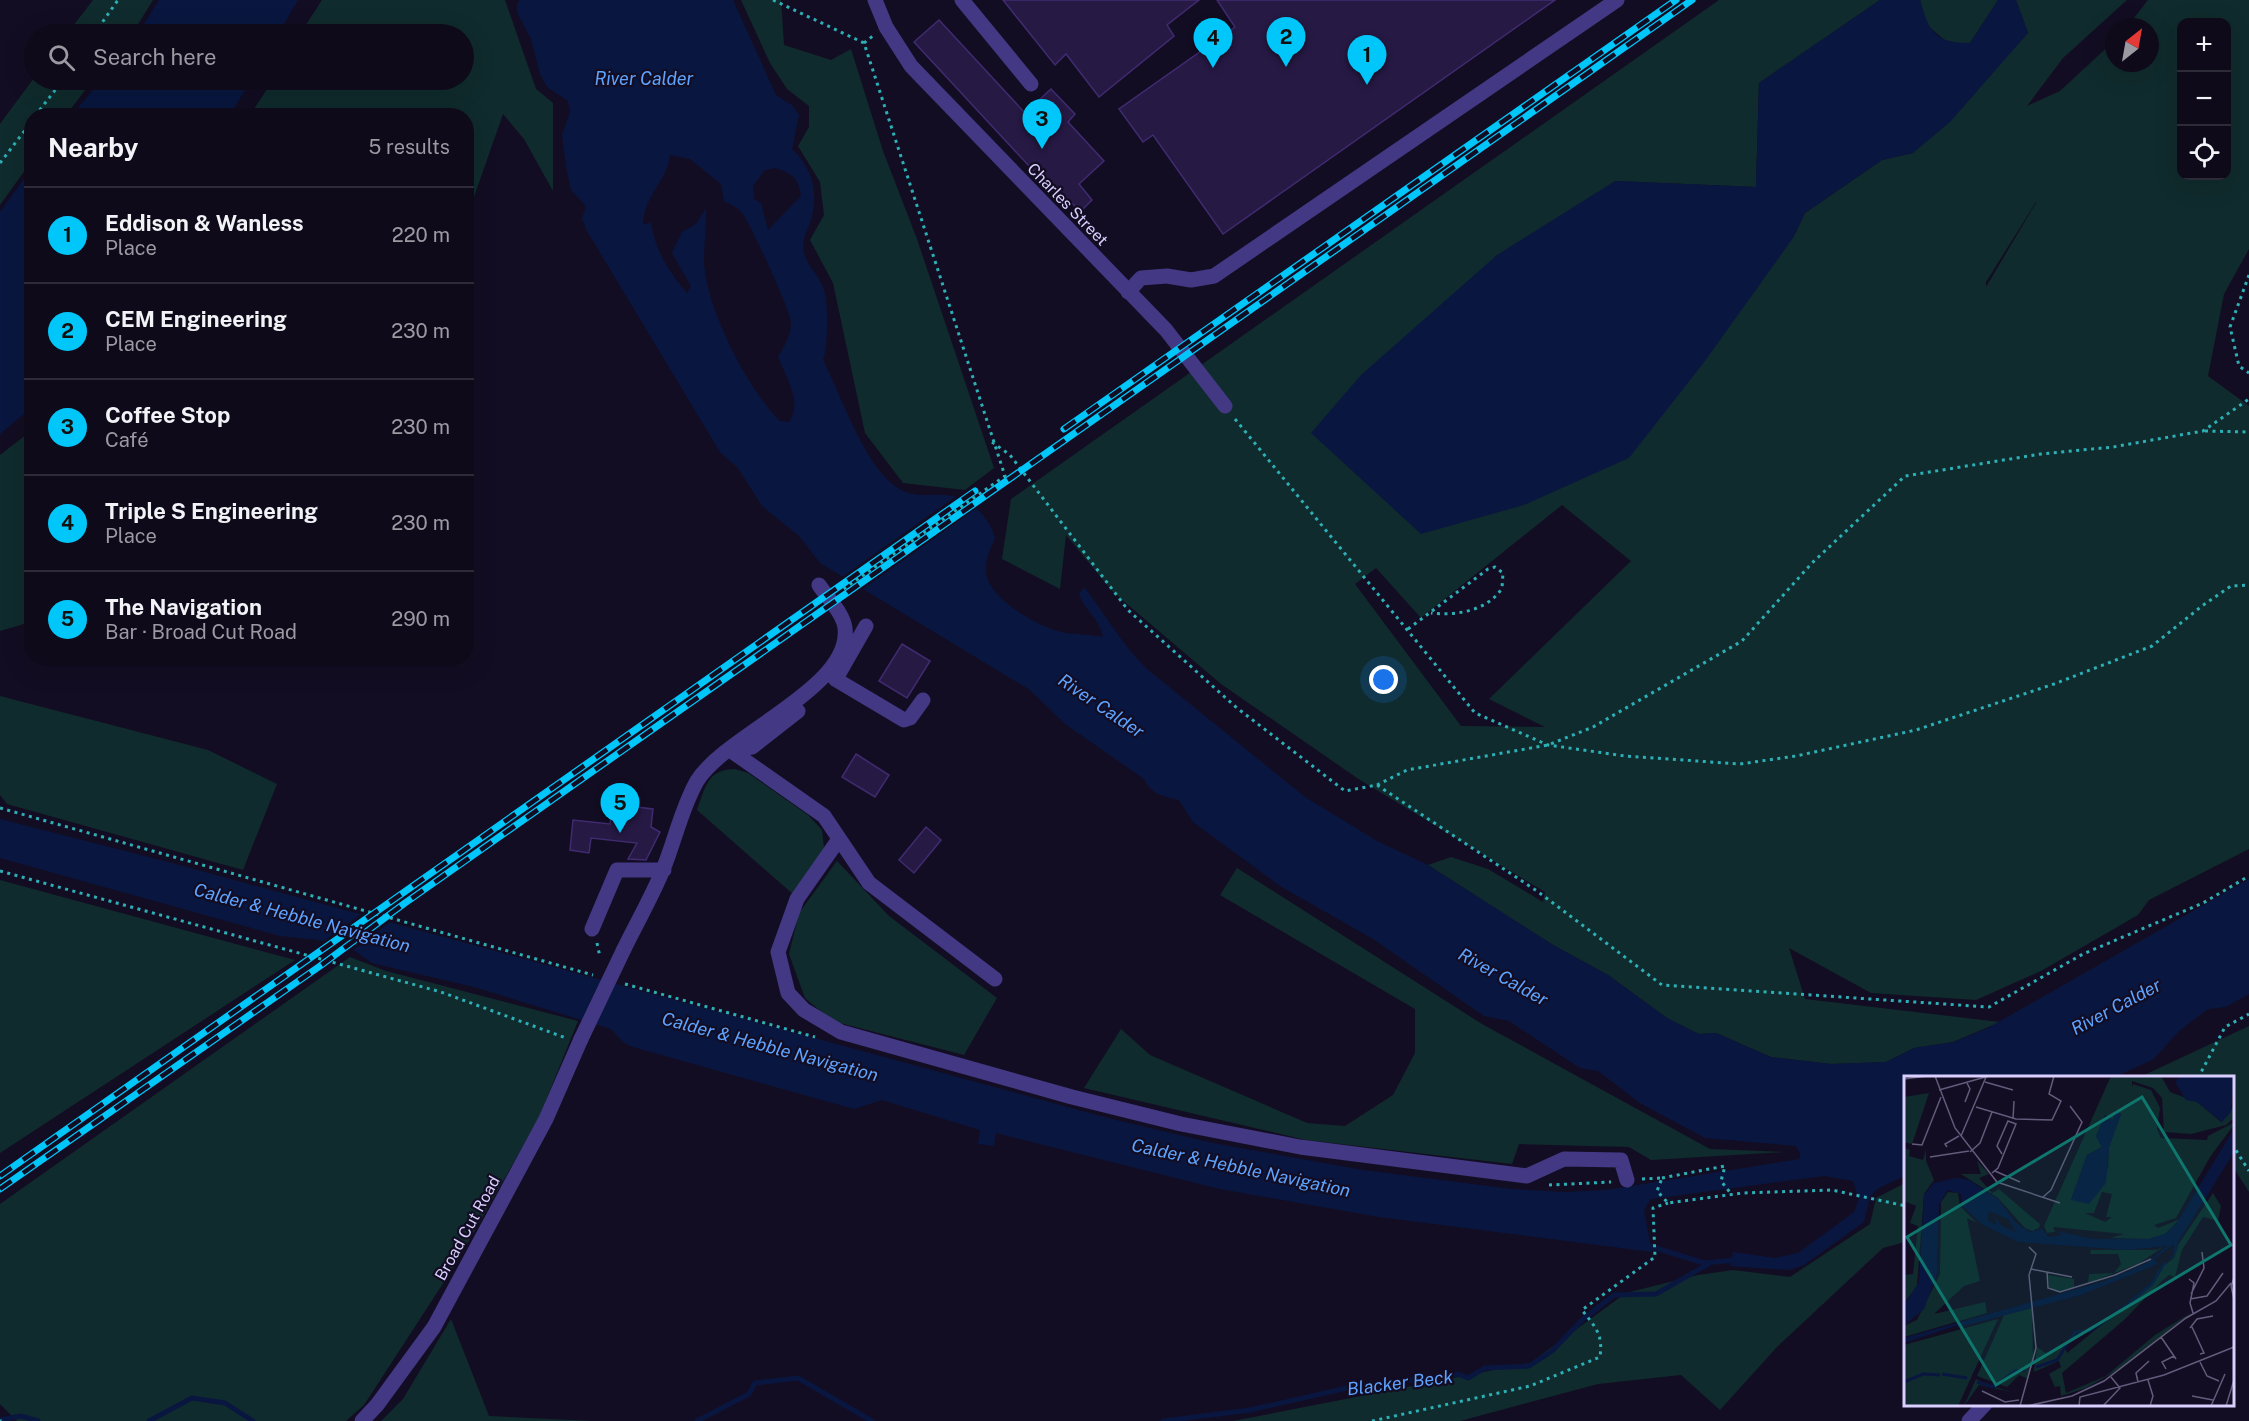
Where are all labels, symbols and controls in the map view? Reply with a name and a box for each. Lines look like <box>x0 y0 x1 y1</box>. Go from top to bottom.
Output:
pin: 2 <box>1266 17 1306 67</box>
north arrow <box>2105 18 2159 72</box>
map controls <box>2177 18 2231 180</box>
button: + <box>2177 18 2231 72</box>
pin: 4 <box>1194 19 1232 68</box>
search box <box>24 24 474 90</box>
pin: 1 <box>1348 36 1386 85</box>
icon: search <box>45 41 78 74</box>
text: Search here <box>93 44 217 70</box>
water label: River Calder <box>595 68 694 89</box>
button: − <box>2177 72 2231 126</box>
pin: 3 <box>1022 100 1062 149</box>
button: locate <box>2177 126 2231 180</box>
text: Nearby <box>48 132 138 163</box>
text: 5 results <box>368 135 450 159</box>
street label: Charles Street <box>1023 159 1112 250</box>
text: Eddison & Wanless <box>105 210 304 236</box>
text: 1 <box>63 223 72 247</box>
text: 220 m <box>392 223 450 247</box>
text: Place <box>105 236 157 260</box>
text: CEM Engineering <box>105 306 287 332</box>
text: 2 <box>61 319 74 343</box>
text: 230 m <box>391 319 450 343</box>
text: Place <box>105 332 157 356</box>
text: Coffee Stop <box>105 402 230 428</box>
text: 3 <box>61 415 74 439</box>
text: 230 m <box>391 415 450 439</box>
text: Café <box>105 428 148 452</box>
text: Triple S Engineering <box>105 498 318 524</box>
text: 4 <box>61 511 74 535</box>
text: 230 m <box>391 511 450 535</box>
text: Place <box>105 524 157 548</box>
text: The Navigation <box>105 594 262 620</box>
text: 5 <box>61 607 74 631</box>
text: 290 m <box>391 607 450 631</box>
text: Bar · Broad Cut Road <box>105 620 297 644</box>
your location <box>1369 665 1398 694</box>
water label: River Calder <box>1054 669 1148 742</box>
pin: 5 <box>600 784 640 833</box>
water label: Calder & Hebble Navigation <box>192 878 413 957</box>
water label: River Calder <box>1455 943 1552 1010</box>
water label: River Calder <box>2067 974 2165 1039</box>
water label: Calder & Hebble Navigation <box>660 1007 881 1086</box>
inset map <box>1904 1076 2234 1406</box>
water label: Calder & Hebble Navigation <box>1130 1134 1352 1201</box>
street label: Broad Cut Road <box>431 1173 504 1284</box>
water label: Blacker Beck <box>1346 1366 1454 1399</box>

